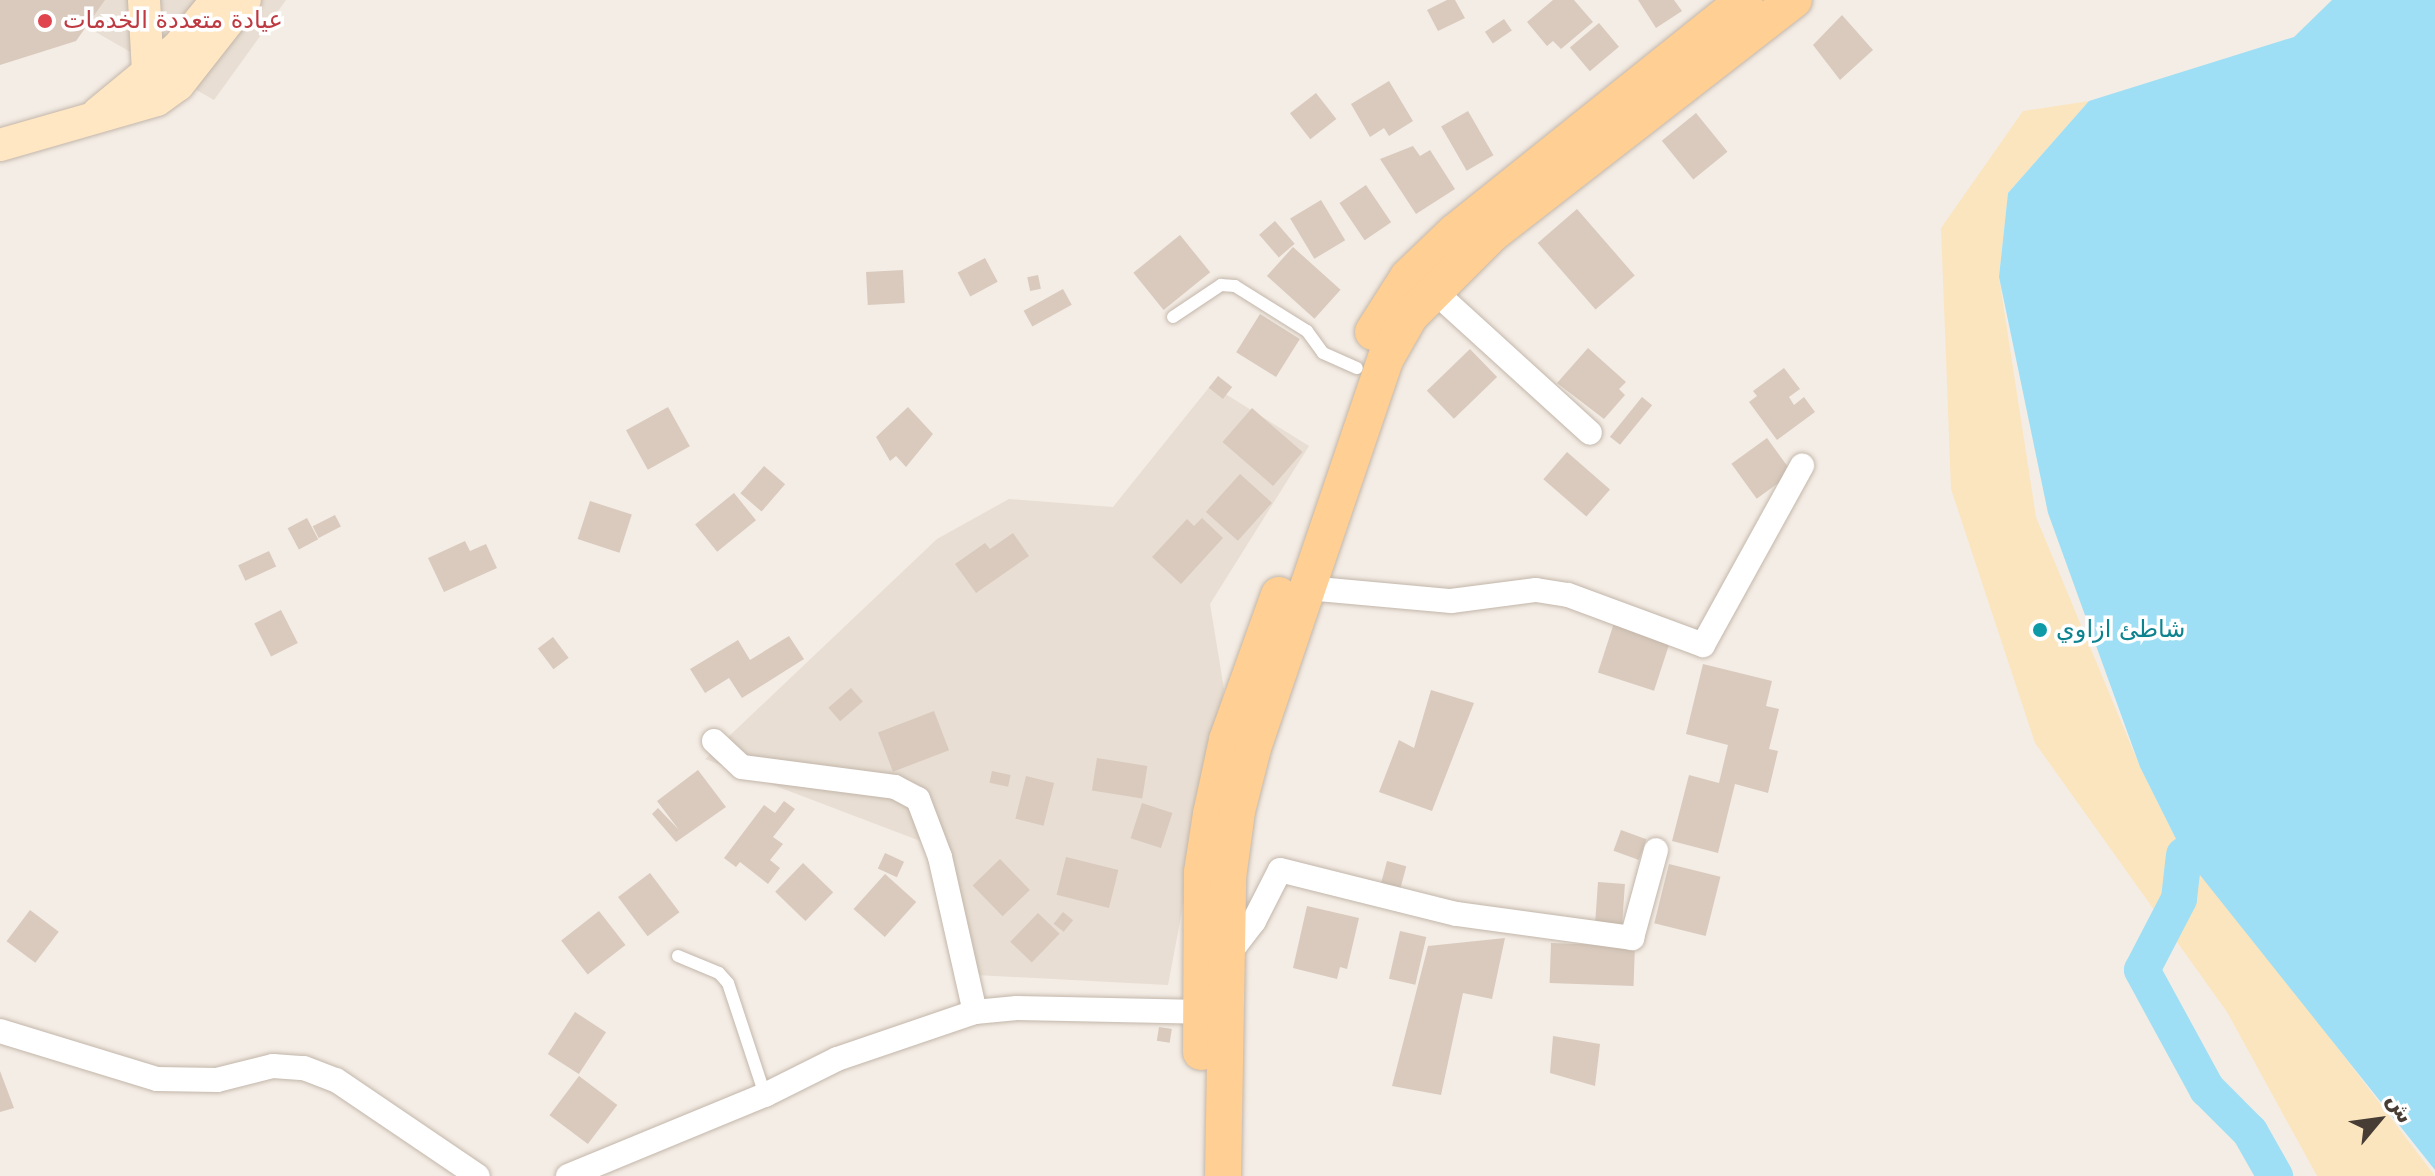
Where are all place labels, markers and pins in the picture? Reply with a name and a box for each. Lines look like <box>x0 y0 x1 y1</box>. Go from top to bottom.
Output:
place label: عيادة متعددة الخدمات <box>63 7 283 35</box>
marker: عيادة متعددة الخدمات <box>34 10 56 32</box>
place label: شاطئ ازاوي <box>2056 616 2185 644</box>
marker: شاطئ ازاوي <box>2031 621 2049 639</box>

